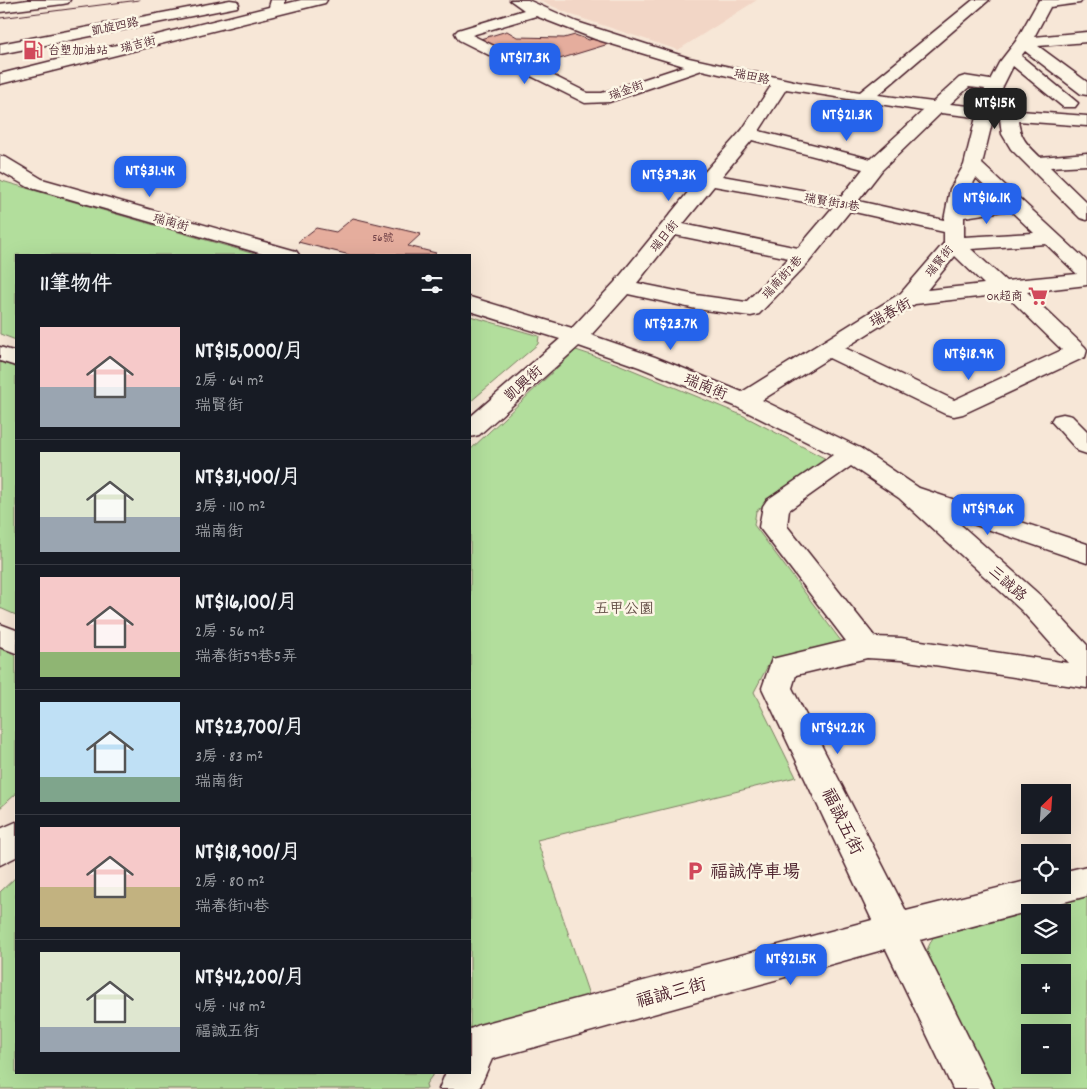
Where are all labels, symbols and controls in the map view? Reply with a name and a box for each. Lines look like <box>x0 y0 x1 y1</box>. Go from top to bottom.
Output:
street label: 凱旋四路 <box>90 14 141 41</box>
street label: 瑞吉街 <box>119 33 158 58</box>
fuel station icon: 台塑加油站 <box>22 39 44 61</box>
pin: NT$17.3K <box>473 42 577 85</box>
place label: 台塑加油站 <box>48 43 108 60</box>
text: NT$17.3K <box>500 47 550 70</box>
street label: 瑞田路 <box>732 65 771 90</box>
street label: 瑞金街 <box>607 78 646 105</box>
pin: NT$15K <box>954 88 1036 130</box>
text: NT$15K <box>975 92 1015 115</box>
pin: NT$21.3K <box>795 100 899 142</box>
text: NT$21.3K <box>822 104 872 127</box>
pin: NT$31.4K <box>98 156 202 198</box>
text: NT$31.4K <box>125 160 175 183</box>
pin: NT$39.3K <box>617 160 721 202</box>
text: NT$39.3K <box>642 164 696 187</box>
pin: NT$16.1K <box>935 182 1039 225</box>
text: NT$16.1K <box>963 187 1011 210</box>
street label: 瑞賢街31巷 <box>803 190 861 217</box>
street label: 瑞南街 <box>151 210 190 237</box>
street label: 瑞日街 <box>647 218 683 256</box>
house number: 56號 <box>372 231 394 247</box>
street label: 瑞賢街 <box>922 243 958 281</box>
street label: 瑞南街2巷 <box>759 253 807 303</box>
icon: filters <box>418 270 446 298</box>
text: 11筆物件 <box>40 271 112 301</box>
supermarket icon: OK超商 <box>1027 285 1049 307</box>
place label: OK超商 <box>987 289 1023 306</box>
street label: 瑞春街 <box>866 293 916 334</box>
pin: NT$23.7K <box>619 308 723 351</box>
text: NT$23.7K <box>645 313 697 336</box>
text: NT$15,000/月 <box>195 338 304 368</box>
pin: NT$18.9K <box>917 338 1021 381</box>
text: NT$18.9K <box>944 343 994 366</box>
icon: home <box>80 347 140 407</box>
street label: 凱興街 <box>500 361 548 408</box>
street label: 瑞南街 <box>680 369 730 406</box>
text: 2房 · 64 m² <box>195 370 264 393</box>
text: 瑞賢街 <box>195 395 243 418</box>
text: NT$31,400/月 <box>195 464 301 494</box>
icon: home <box>80 472 140 532</box>
pin: NT$19.6K <box>936 494 1040 536</box>
text: 3房 · 110 m² <box>195 496 265 519</box>
text: NT$19.6K <box>962 498 1014 521</box>
text: 瑞南街 <box>195 521 243 544</box>
street label: 三誠路 <box>983 561 1031 608</box>
text: NT$16,100/月 <box>195 589 298 619</box>
icon: home <box>80 597 140 657</box>
park label: 五甲公園 <box>594 599 654 621</box>
text: 2房 · 56 m² <box>195 621 265 644</box>
text: 瑞春街59巷5弄 <box>195 646 297 669</box>
pin: NT$42.2K <box>786 712 890 755</box>
text: NT$23,700/月 <box>195 714 305 744</box>
text: NT$42.2K <box>811 717 865 740</box>
icon: home <box>80 722 140 782</box>
text: 3房 · 83 m² <box>195 746 263 769</box>
text: 瑞南街 <box>195 771 243 794</box>
street label: 福誠五街 <box>814 784 868 860</box>
north arrow <box>1021 784 1071 834</box>
map controls <box>1021 784 1071 1074</box>
text: NT$18,900/月 <box>195 839 301 869</box>
button: locate <box>1021 844 1071 894</box>
icon: home <box>80 847 140 907</box>
parking icon: 福誠停車場 <box>684 860 706 882</box>
place label: 福誠停車場 <box>710 861 800 886</box>
text: 2房 · 80 m² <box>195 871 265 894</box>
text: 瑞春街14巷 <box>195 896 269 919</box>
button: layers <box>1021 904 1071 954</box>
pin: NT$21.5K <box>739 944 843 986</box>
text: NT$21.5K <box>766 948 816 971</box>
text: NT$42,200/月 <box>195 964 305 994</box>
button: + <box>1021 964 1071 1014</box>
icon: home <box>80 972 140 1032</box>
street label: 福誠三街 <box>634 973 710 1016</box>
text: 4房 · 148 m² <box>195 996 266 1019</box>
text: 福誠五街 <box>195 1021 259 1044</box>
button: − <box>1021 1024 1071 1074</box>

